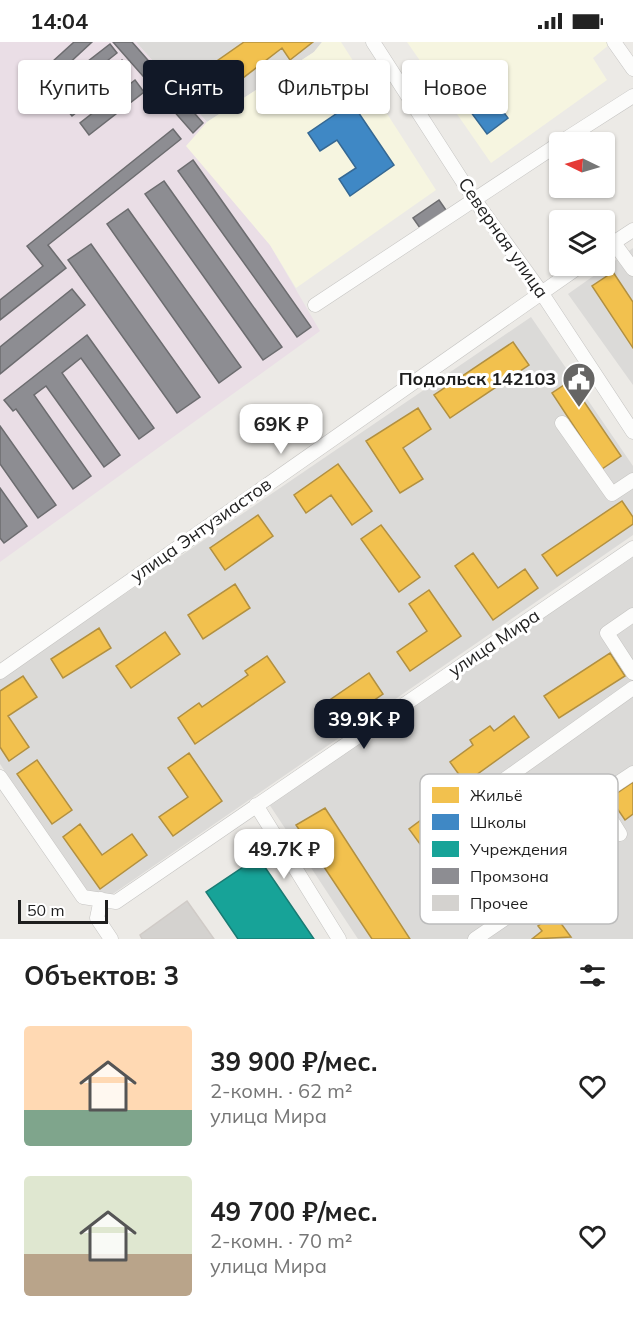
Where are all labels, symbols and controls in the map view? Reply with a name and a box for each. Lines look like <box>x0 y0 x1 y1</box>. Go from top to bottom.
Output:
text: 14:04 <box>30 7 88 35</box>
chip: Купить <box>18 60 131 114</box>
chip: Снять <box>143 60 244 114</box>
chip: Фильтры <box>256 60 390 114</box>
chip: Новое <box>402 60 508 114</box>
north arrow <box>549 132 615 198</box>
map controls <box>549 132 615 276</box>
street label: Северная улица <box>453 173 554 302</box>
button: layers <box>549 210 615 276</box>
public building icon: Подольск 142103 <box>561 361 597 408</box>
place label: Подольск 142103 <box>399 367 556 390</box>
pin: 69K ₽ <box>239 404 323 455</box>
text: 69K ₽ <box>254 411 308 436</box>
street label: улица Энтузиастов <box>126 472 276 587</box>
street label: улица Мира <box>444 604 544 682</box>
pin: 39.9K ₽ <box>309 699 419 750</box>
text: 39.9K ₽ <box>328 706 400 731</box>
legend <box>420 774 618 924</box>
text: Жильё <box>470 785 523 805</box>
text: Школы <box>470 812 526 832</box>
pin: 49.7K ₽ <box>229 829 339 880</box>
text: 49.7K ₽ <box>248 836 320 861</box>
text: Учреждения <box>469 839 568 859</box>
text: Промзона <box>470 866 549 886</box>
text: Прочее <box>470 893 528 913</box>
scale bar <box>18 897 108 924</box>
text: 50 m <box>27 900 64 920</box>
text: Объектов: 3 <box>24 959 179 992</box>
icon: filters <box>576 959 609 992</box>
text: 39 900 ₽/мес. <box>210 1045 377 1078</box>
icon: home <box>72 1050 144 1122</box>
icon: heart <box>576 1070 609 1103</box>
text: 2-комн. · 62 m² <box>210 1078 352 1103</box>
text: улица Мира <box>210 1103 327 1128</box>
text: 49 700 ₽/мес. <box>210 1195 377 1228</box>
icon: home <box>72 1200 144 1272</box>
icon: heart <box>576 1220 609 1253</box>
text: 2-комн. · 70 m² <box>210 1228 352 1253</box>
text: улица Мира <box>210 1253 327 1278</box>

